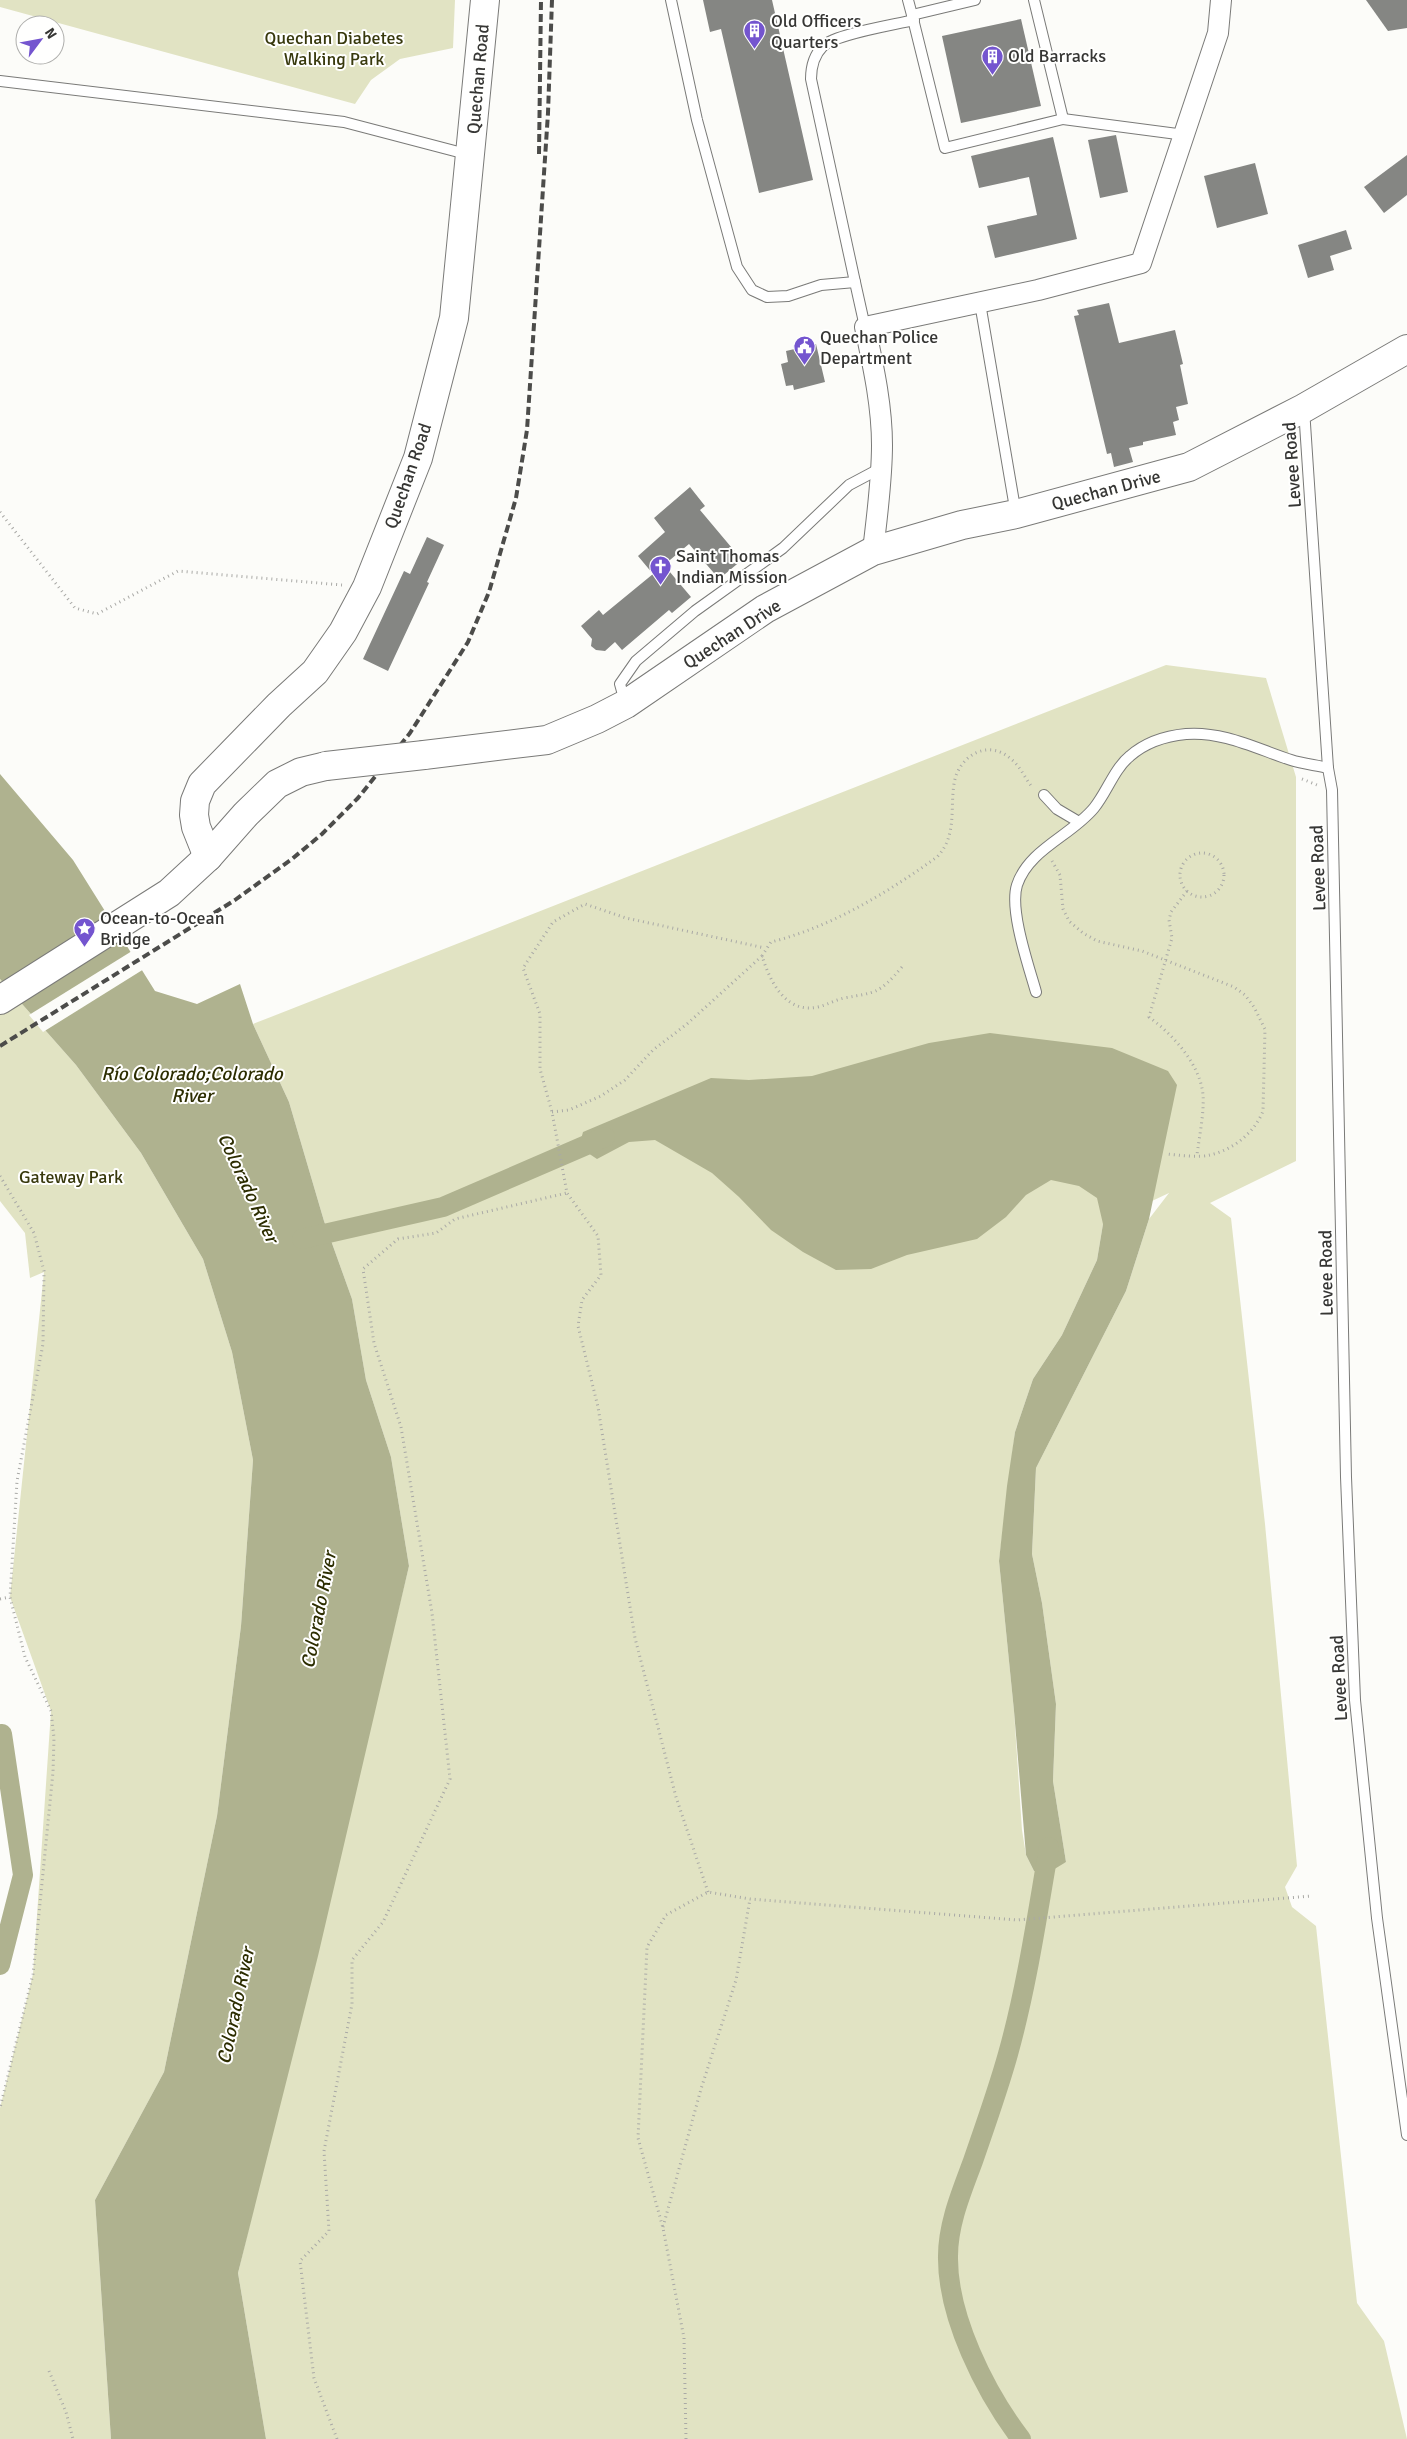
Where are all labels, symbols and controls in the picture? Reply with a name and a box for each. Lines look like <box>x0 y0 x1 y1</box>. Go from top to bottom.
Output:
place label: Old Officers Quarters <box>771 10 861 53</box>
north arrow <box>15 15 65 65</box>
building icon: Old Officers Quarters <box>743 19 767 50</box>
street label: Quechan Road <box>462 23 494 135</box>
text: N <box>41 25 60 42</box>
park label: Quechan Diabetes Walking Park <box>265 27 404 70</box>
building icon: Old Barracks <box>980 44 1004 75</box>
place label: Old Barracks <box>1008 45 1106 67</box>
place label: Quechan Police Department <box>820 326 938 369</box>
public building icon: Quechan Police Department <box>792 335 816 366</box>
street label: Quechan Road <box>380 420 436 532</box>
street label: Levee Road <box>1278 421 1306 509</box>
street label: Quechan Drive <box>1049 465 1163 515</box>
place label: Saint Thomas Indian Mission <box>676 545 788 588</box>
church icon: Saint Thomas Indian Mission <box>648 554 672 585</box>
street label: Quechan Drive <box>679 594 785 674</box>
street label: Levee Road <box>1306 825 1330 911</box>
place label: Ocean-to-Ocean Bridge <box>100 907 224 950</box>
place icon: Ocean-to-Ocean Bridge <box>72 916 96 947</box>
water label: Río Colorado;Colorado River <box>101 1062 284 1108</box>
water label: Colorado River <box>212 1129 285 1249</box>
park label: Gateway Park <box>19 1166 123 1188</box>
street label: Levee Road <box>1314 1230 1338 1316</box>
water label: Colorado River <box>296 1547 343 1670</box>
street label: Levee Road <box>1326 1634 1352 1722</box>
water label: Colorado River <box>212 1943 261 2066</box>

